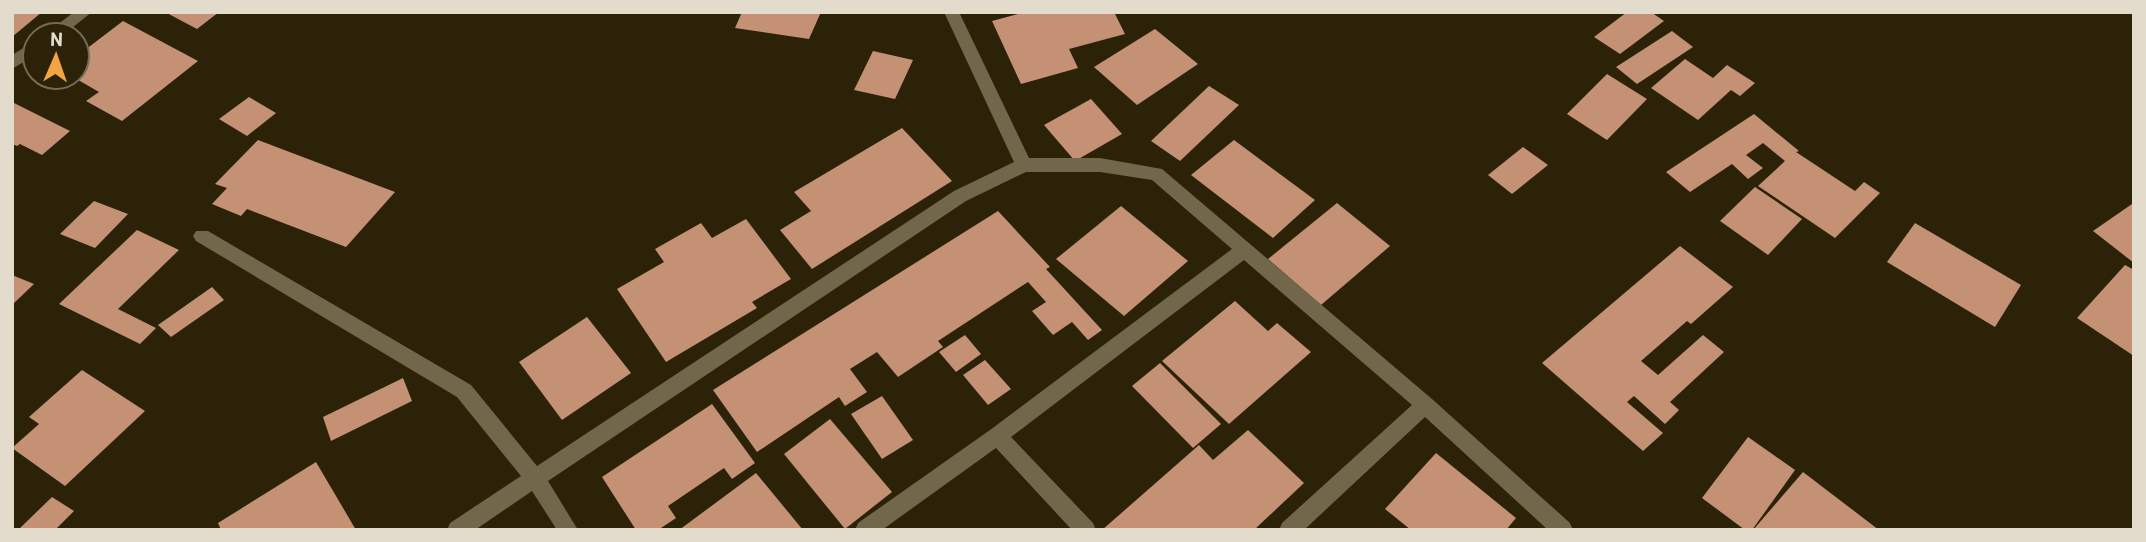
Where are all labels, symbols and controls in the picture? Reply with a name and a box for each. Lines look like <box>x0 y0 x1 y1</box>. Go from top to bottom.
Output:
north arrow <box>21 21 91 91</box>
text: N <box>50 27 63 50</box>

